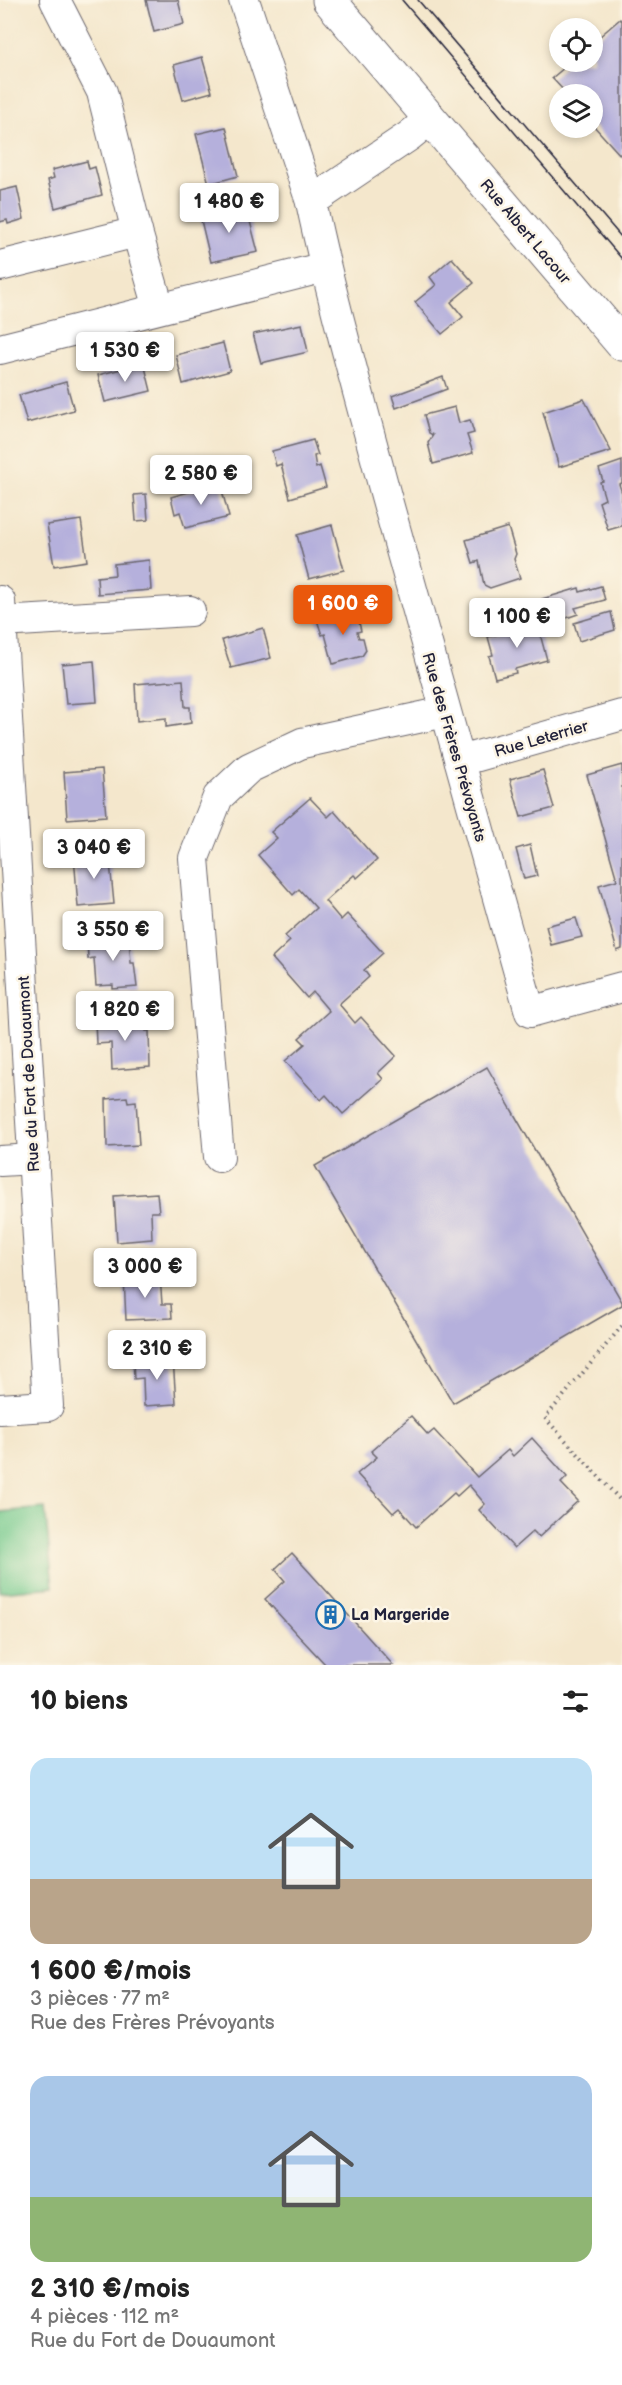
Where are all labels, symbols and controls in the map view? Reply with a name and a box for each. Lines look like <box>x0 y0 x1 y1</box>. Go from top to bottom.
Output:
map controls <box>549 18 603 138</box>
button: locate <box>549 18 603 72</box>
button: layers <box>549 84 603 138</box>
street label: Rue Albert Lacour <box>475 176 574 288</box>
pin: 1 480 € <box>174 183 284 234</box>
text: 1 480 € <box>194 190 264 214</box>
pin: 1 530 € <box>70 332 180 383</box>
text: 1 530 € <box>90 339 160 363</box>
pin: 2 580 € <box>146 455 256 506</box>
text: 2 580 € <box>164 462 238 486</box>
pin: 1 600 € <box>288 585 398 636</box>
text: 1 600 € <box>307 592 379 616</box>
pin: 1 100 € <box>462 598 572 649</box>
text: 1 100 € <box>483 605 551 629</box>
street label: Rue des Frères Prévoyants <box>417 651 490 844</box>
street label: Rue Leterrier <box>492 717 591 762</box>
pin: 3 040 € <box>39 829 149 880</box>
text: 3 040 € <box>57 836 131 860</box>
pin: 3 550 € <box>58 911 168 962</box>
text: 3 550 € <box>76 918 150 942</box>
street label: Rue du Fort de Douaumont <box>15 975 44 1172</box>
pin: 1 820 € <box>70 991 180 1042</box>
text: 1 820 € <box>90 998 160 1022</box>
pin: 3 000 € <box>90 1248 200 1299</box>
text: 3 000 € <box>108 1255 182 1279</box>
pin: 2 310 € <box>102 1330 212 1381</box>
text: 2 310 € <box>122 1337 192 1361</box>
building icon: La Margeride <box>314 1598 346 1630</box>
place label: La Margeride <box>351 1606 450 1625</box>
icon: filters <box>559 1685 592 1718</box>
text: 10 biens <box>30 1686 128 1717</box>
icon: home <box>257 1797 365 1905</box>
text: 1 600 €/mois <box>30 1956 191 1987</box>
text: 3 pièces · 77 m² <box>30 1987 170 2011</box>
text: Rue des Frères Prévoyants <box>30 2011 275 2035</box>
icon: home <box>257 2115 365 2223</box>
text: 2 310 €/mois <box>30 2274 190 2305</box>
text: 4 pièces · 112 m² <box>30 2305 179 2329</box>
text: Rue du Fort de Douaumont <box>30 2329 275 2353</box>

